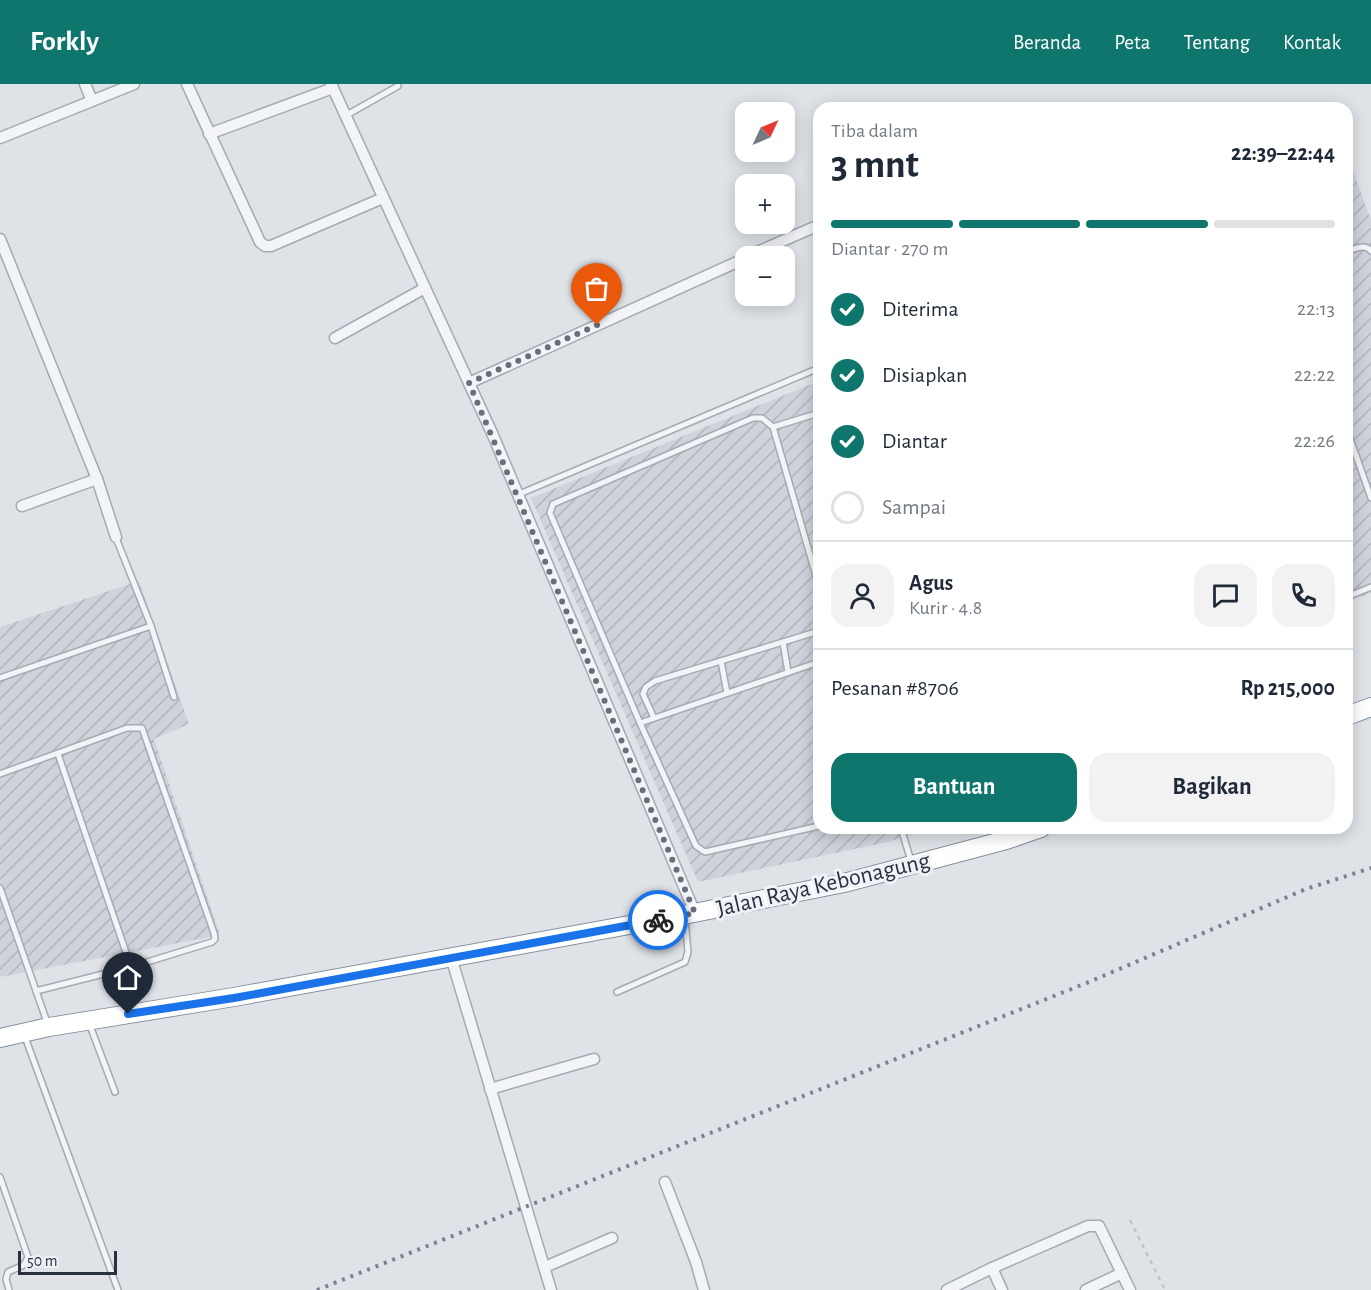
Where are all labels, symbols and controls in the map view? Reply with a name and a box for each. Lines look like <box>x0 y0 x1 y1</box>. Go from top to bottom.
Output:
text: Forkly <box>30 28 99 56</box>
text: Beranda <box>1013 32 1081 53</box>
text: Peta <box>1114 32 1150 53</box>
text: Tentang <box>1183 32 1250 53</box>
text: Kontak <box>1283 32 1341 53</box>
north arrow <box>735 102 795 162</box>
map controls <box>735 102 795 306</box>
text: Tiba dalam <box>831 121 918 141</box>
text: 22:39–22:44 <box>1231 142 1335 164</box>
text: 3 mnt <box>831 146 919 185</box>
button: + <box>735 174 795 234</box>
text: Diantar · 270 m <box>831 239 948 259</box>
button: − <box>735 246 795 306</box>
pin <box>571 263 622 325</box>
icon: bag <box>580 272 613 305</box>
icon: check <box>831 293 864 326</box>
text: Diterima <box>882 298 959 320</box>
text: 22:13 <box>1297 299 1335 319</box>
icon: check <box>831 359 864 392</box>
text: Disiapkan <box>882 364 967 386</box>
text: 22:22 <box>1294 365 1335 385</box>
icon: check <box>831 425 864 458</box>
text: Diantar <box>882 430 947 452</box>
text: 22:26 <box>1294 431 1335 451</box>
text: Sampai <box>882 496 946 518</box>
button: person <box>831 564 894 627</box>
button: chat <box>1194 564 1257 627</box>
button: phone <box>1272 564 1335 627</box>
text: Agus <box>909 572 953 594</box>
text: Kurir · 4.8 <box>909 598 982 618</box>
text: Pesanan #8706 <box>831 677 959 699</box>
text: Rp 215,000 <box>1241 677 1335 699</box>
button: Bantuan <box>831 753 1077 822</box>
button: Bagikan <box>1089 753 1335 822</box>
street label: Jalan Raya Kebonagung <box>714 849 933 921</box>
courier <box>628 890 688 950</box>
icon: bike <box>642 904 675 937</box>
pin <box>102 952 153 1014</box>
icon: home <box>111 961 144 994</box>
scale bar <box>18 1248 117 1276</box>
text: 50 m <box>27 1253 58 1269</box>

